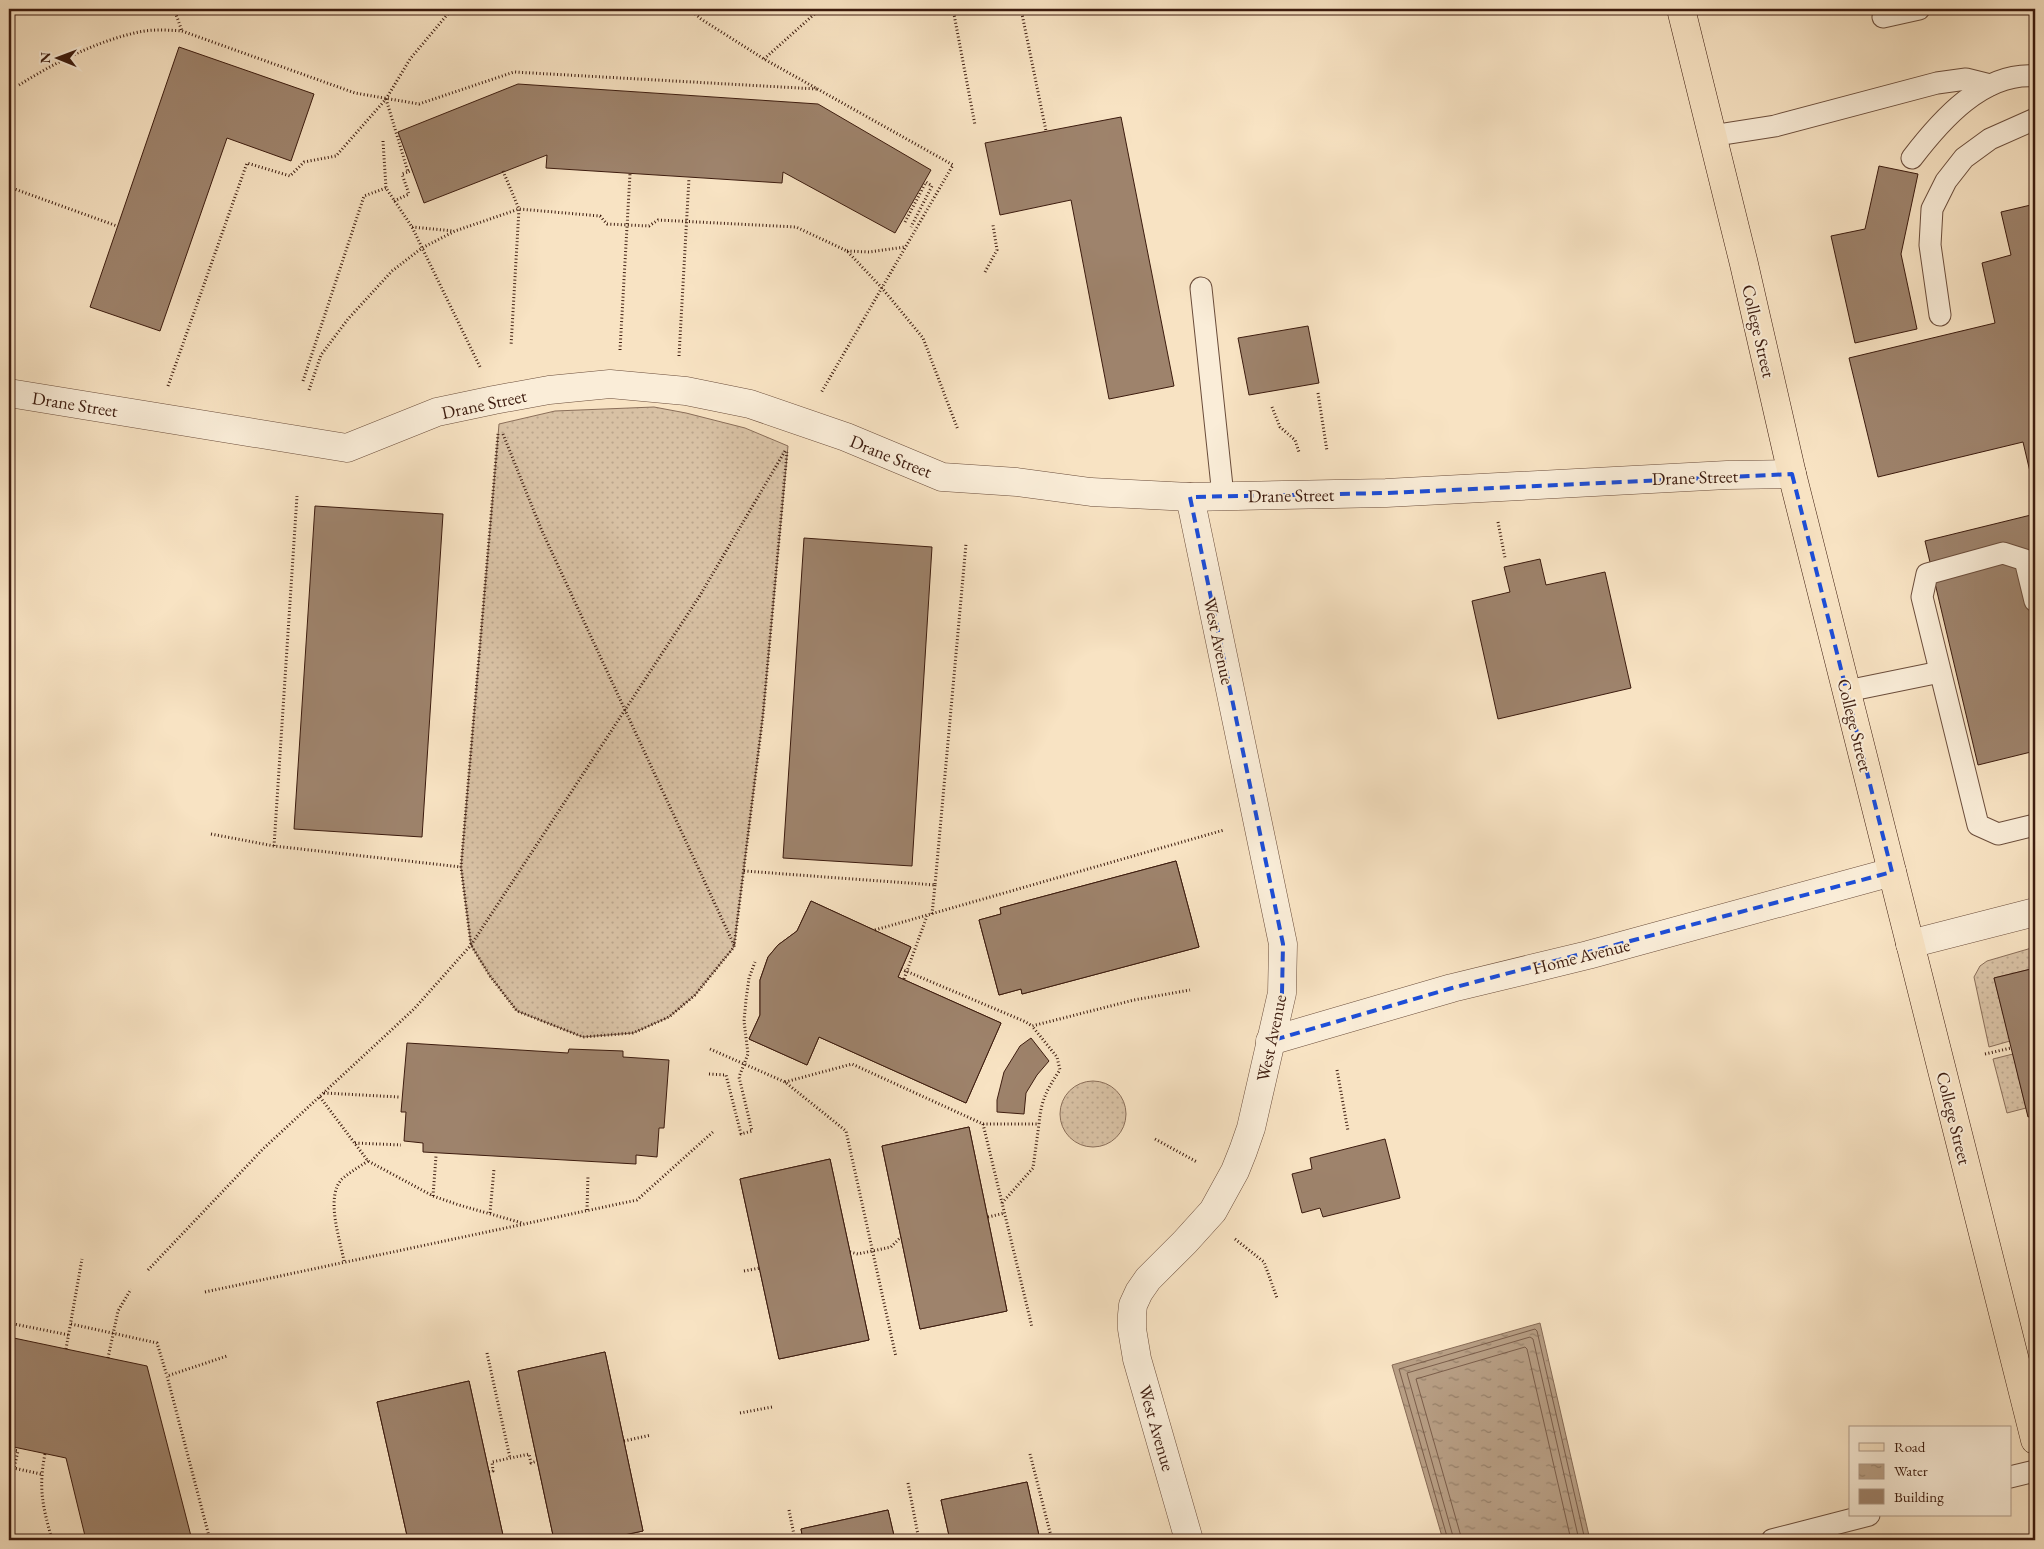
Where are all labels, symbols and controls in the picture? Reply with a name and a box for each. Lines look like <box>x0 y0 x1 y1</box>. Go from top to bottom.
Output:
north arrow <box>32 32 82 82</box>
text: N <box>36 51 54 64</box>
street label: College Street <box>1737 282 1781 380</box>
street label: Drane Street <box>439 384 529 424</box>
street label: Drane Street <box>31 386 120 422</box>
street label: Drane Street <box>847 429 936 483</box>
street label: Drane Street <box>1651 464 1739 490</box>
street label: Drane Street <box>1248 483 1335 507</box>
street label: West Avenue <box>1199 595 1239 687</box>
street label: College Street <box>1832 676 1878 774</box>
street label: Home Avenue <box>1530 933 1632 979</box>
street label: West Avenue <box>1251 992 1291 1084</box>
street label: College Street <box>1931 1069 1977 1167</box>
street label: West Avenue <box>1134 1382 1180 1474</box>
legend <box>1849 1426 2012 1516</box>
text: Road <box>1894 1437 1926 1456</box>
text: Water <box>1894 1461 1928 1480</box>
text: Building <box>1894 1487 1944 1506</box>

